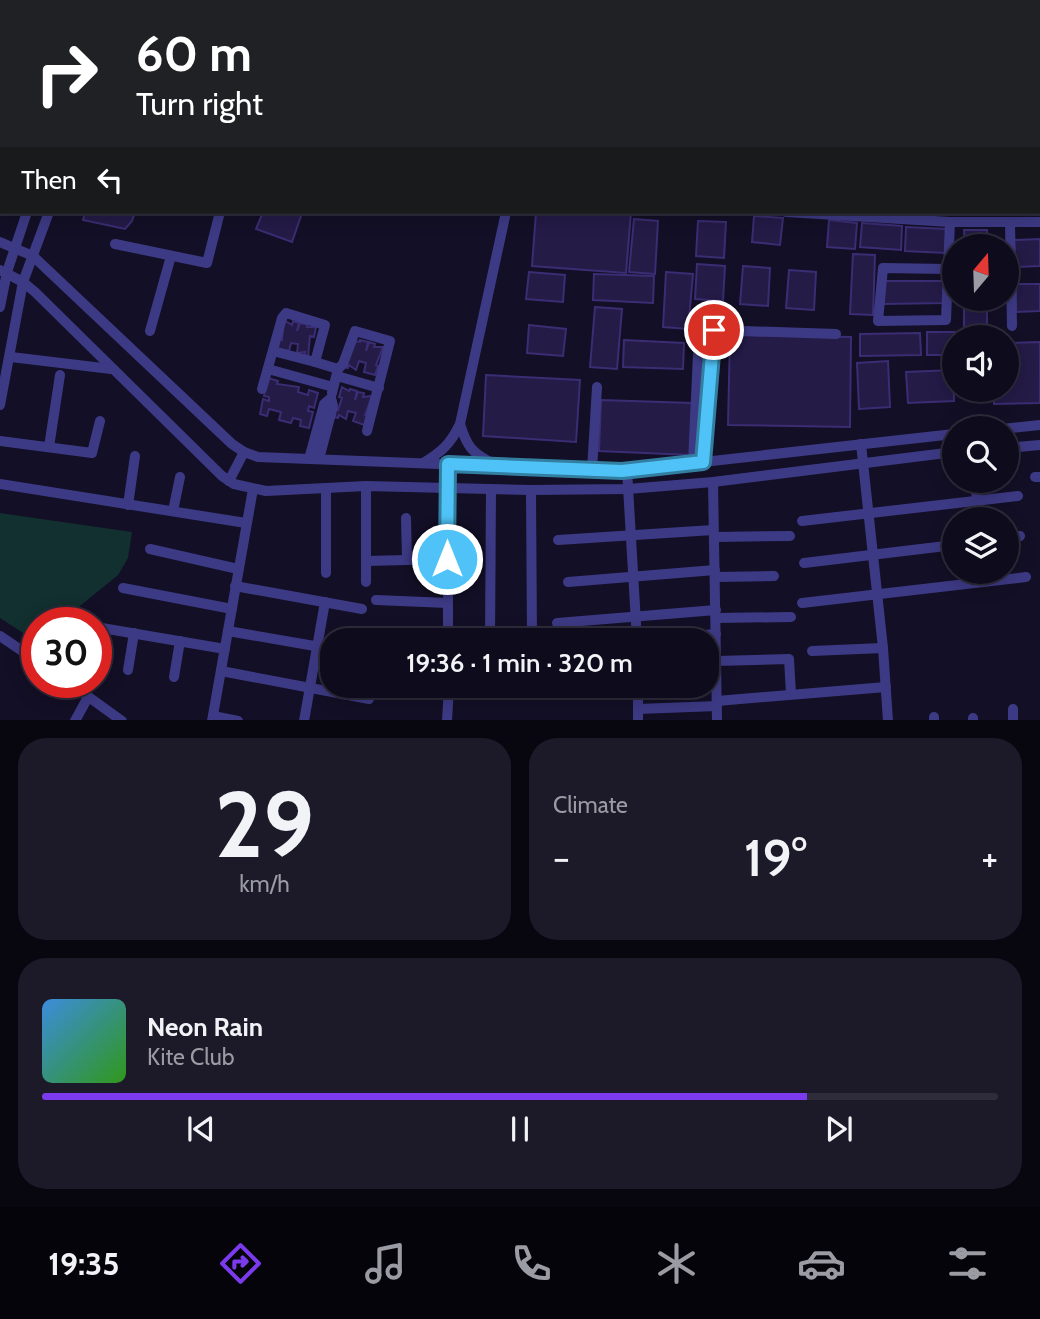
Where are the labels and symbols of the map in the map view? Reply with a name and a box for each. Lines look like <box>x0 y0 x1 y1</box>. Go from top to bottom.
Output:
north arrow <box>942 234 1018 312</box>
pin <box>684 300 744 360</box>
position arrow <box>410 522 484 596</box>
speed limit sign: 30 <box>21 607 112 698</box>

